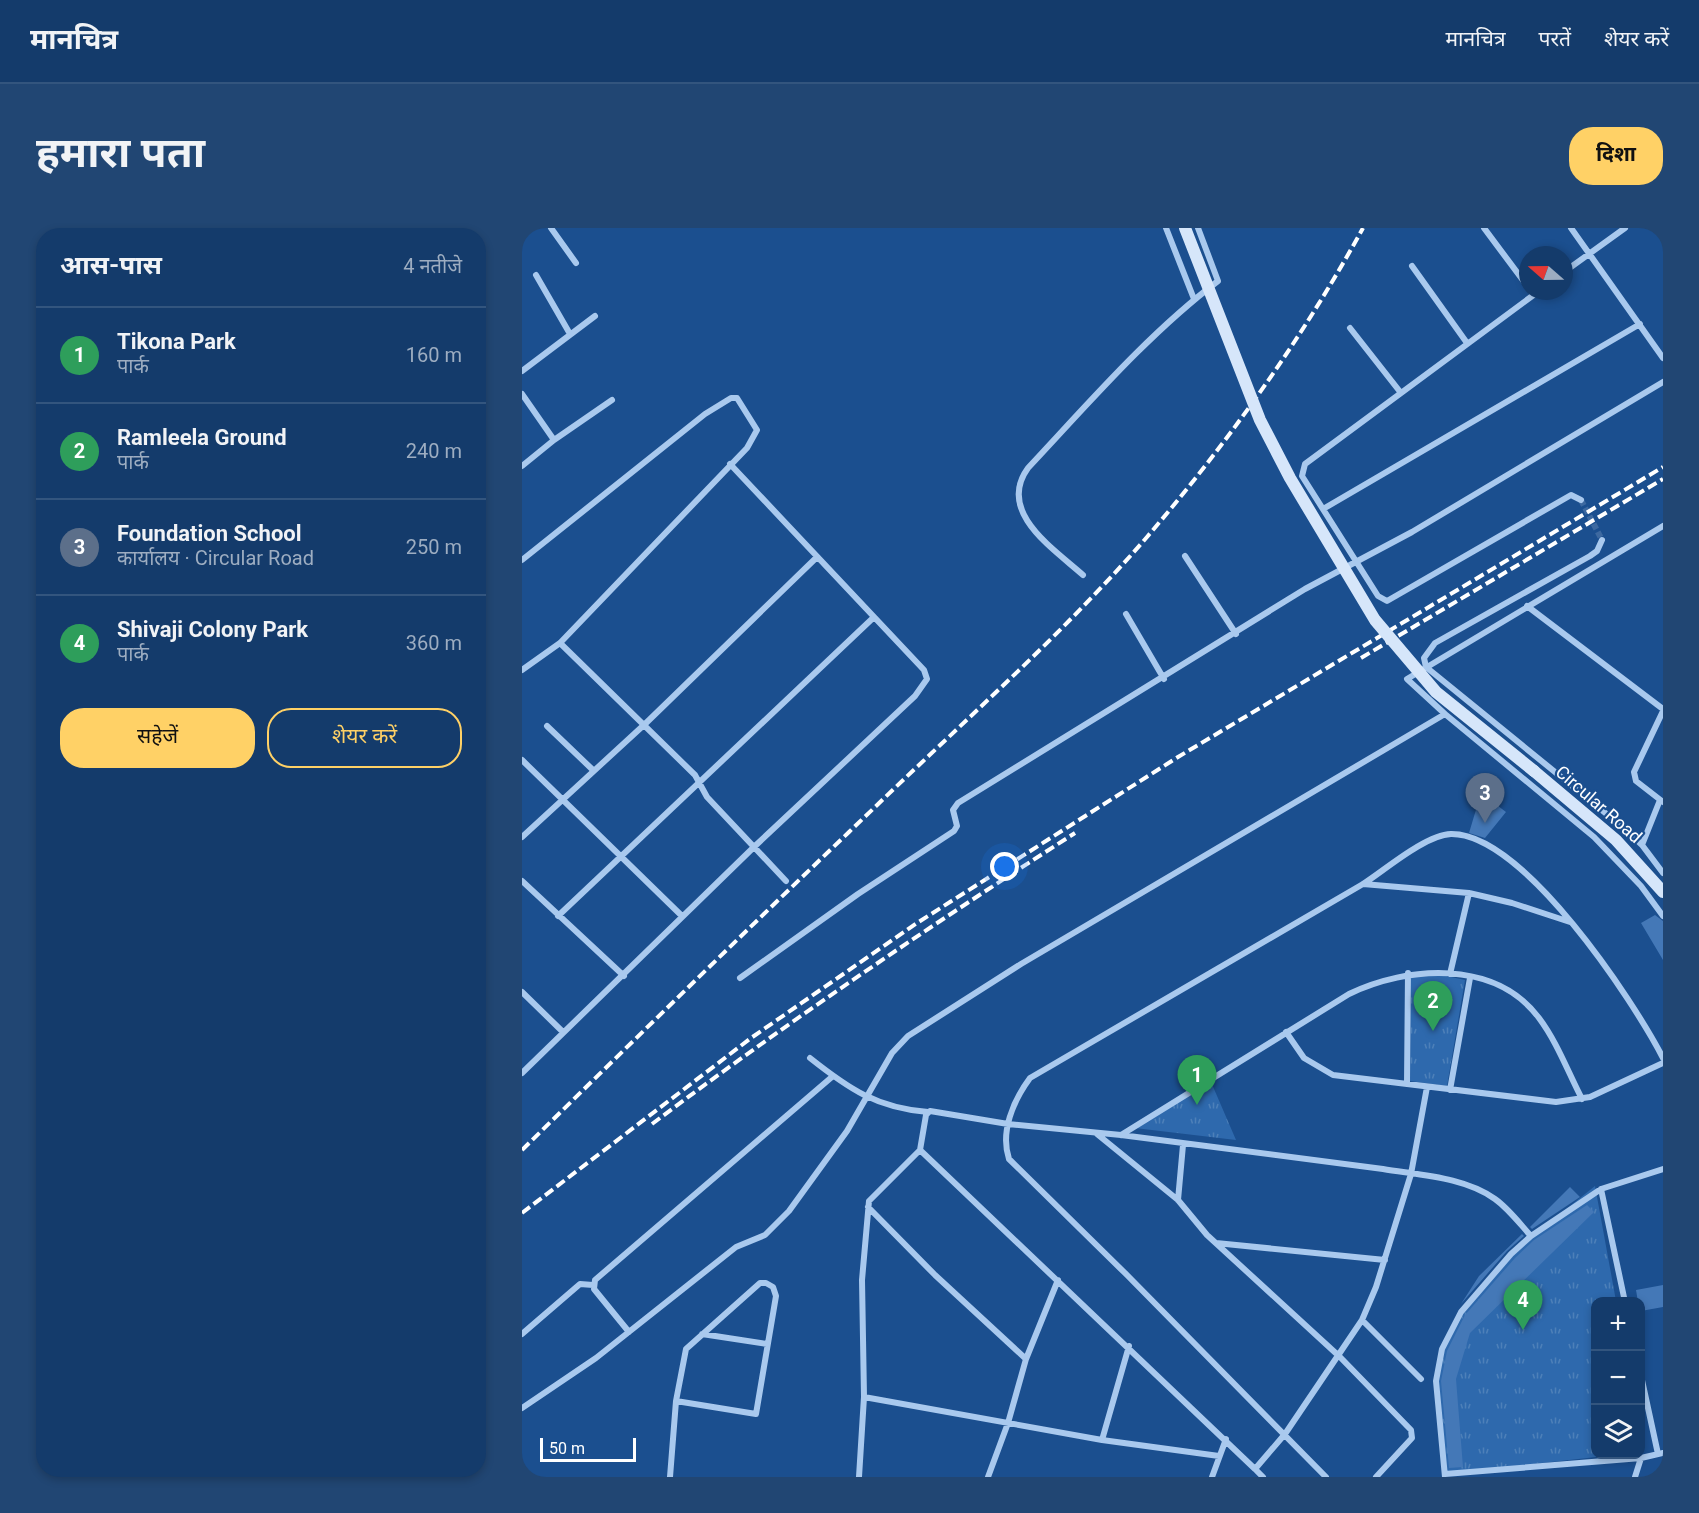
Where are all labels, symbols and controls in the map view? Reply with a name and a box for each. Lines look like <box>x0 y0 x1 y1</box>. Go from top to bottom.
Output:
text: मानचित्र <box>30 23 118 56</box>
text: मानचित्र <box>1445 27 1506 51</box>
text: परतें <box>1539 27 1571 51</box>
text: शेयर करें <box>1604 27 1669 51</box>
button: दिशा <box>1569 127 1663 185</box>
text: हमारा पता <box>36 128 205 177</box>
north arrow <box>1519 246 1573 300</box>
text: आस-पास <box>60 250 162 280</box>
text: 4 नतीजे <box>403 254 462 278</box>
text: Tikona Park <box>117 329 236 354</box>
text: 1 <box>74 343 85 367</box>
text: 160 m <box>406 343 462 367</box>
text: पार्क <box>117 354 149 378</box>
text: Ramleela Ground <box>117 425 287 450</box>
text: 2 <box>74 439 85 463</box>
text: 240 m <box>406 439 462 463</box>
text: पार्क <box>117 450 149 474</box>
text: Foundation School <box>117 521 302 546</box>
text: 3 <box>74 535 85 559</box>
text: 250 m <box>406 535 462 559</box>
text: कार्यालय · Circular Road <box>117 546 314 570</box>
text: Shivaji Colony Park <box>117 617 308 642</box>
text: 4 <box>74 631 85 655</box>
text: 360 m <box>406 631 462 655</box>
text: पार्क <box>117 642 149 666</box>
button: सहेजें <box>60 708 255 768</box>
button: शेयर करें <box>267 708 462 768</box>
street label: Circular Road <box>1552 761 1646 847</box>
pin: 3 <box>1466 774 1504 823</box>
your location <box>990 852 1019 881</box>
pin: 2 <box>1414 982 1452 1031</box>
pin: 1 <box>1178 1056 1216 1105</box>
pin: 4 <box>1504 1280 1542 1330</box>
map controls <box>1591 1297 1645 1459</box>
button: + <box>1591 1297 1645 1351</box>
button: − <box>1591 1351 1645 1405</box>
button: layers <box>1591 1405 1645 1459</box>
scale bar <box>540 1435 636 1462</box>
text: 50 m <box>549 1439 585 1458</box>

